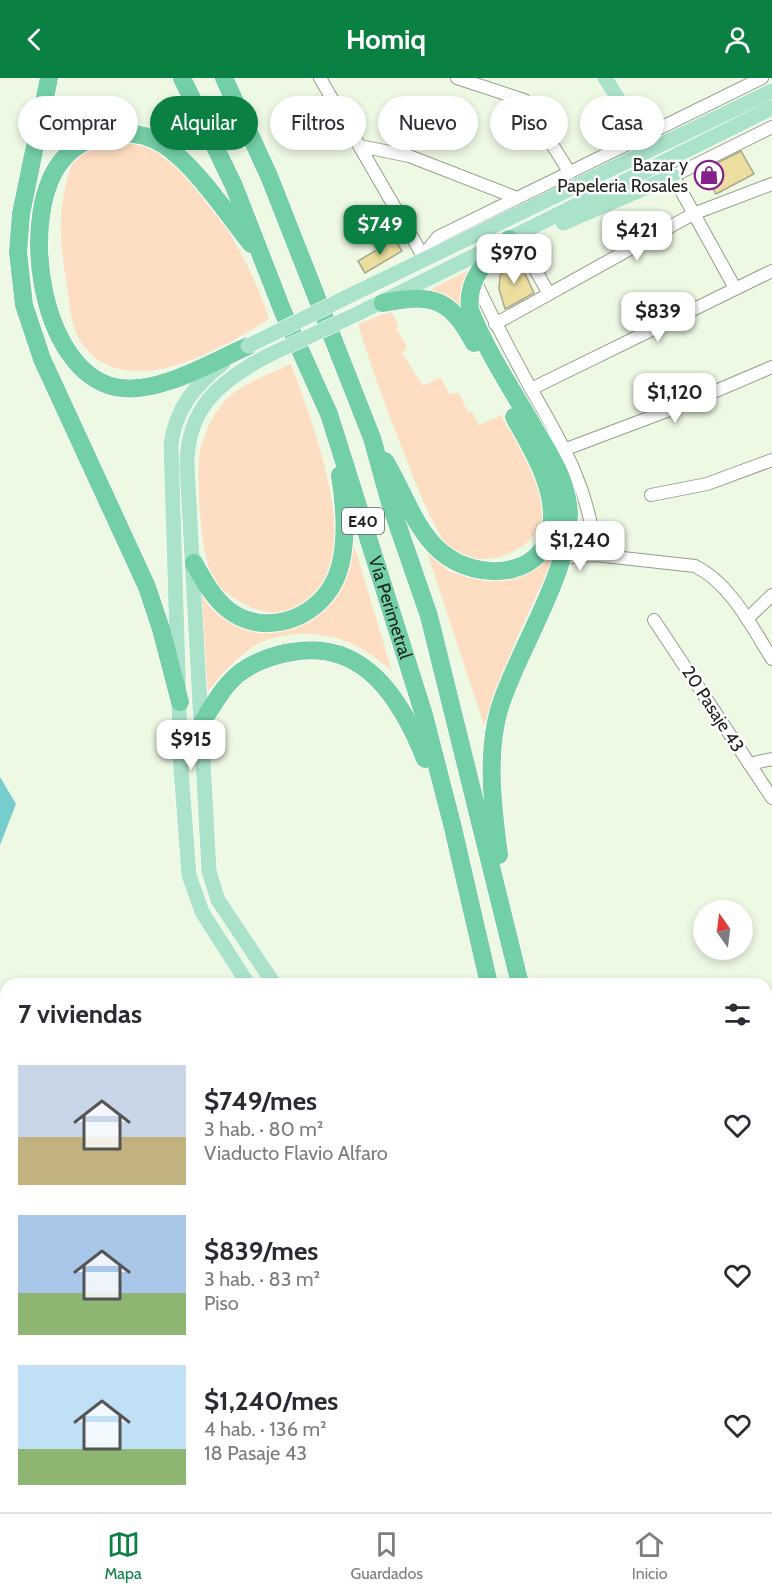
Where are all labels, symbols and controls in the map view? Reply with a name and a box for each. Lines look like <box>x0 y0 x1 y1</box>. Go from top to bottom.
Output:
icon: back <box>18 23 51 56</box>
text: Homiq <box>346 23 426 56</box>
icon: person <box>721 23 754 56</box>
chip: Comprar <box>18 96 138 150</box>
chip: Alquilar <box>150 96 258 150</box>
chip: Filtros <box>270 96 366 150</box>
chip: Nuevo <box>378 96 478 150</box>
chip: Piso <box>490 96 568 150</box>
chip: Casa <box>580 96 664 150</box>
place label: Bazar y Papeleria Rosales <box>557 154 688 197</box>
shop icon: Bazar y Papeleria Rosales <box>693 159 725 191</box>
pin: $749 <box>344 205 416 256</box>
pin: $421 <box>601 211 673 262</box>
text: $749 <box>358 212 402 236</box>
text: $421 <box>616 218 658 242</box>
pin: $970 <box>478 234 550 285</box>
text: $970 <box>491 241 537 265</box>
pin: $839 <box>622 292 694 343</box>
text: $839 <box>635 299 681 323</box>
pin: $1,120 <box>626 373 724 424</box>
text: $1,120 <box>647 380 703 404</box>
road number: E40 <box>342 508 384 534</box>
pin: $1,240 <box>531 521 629 572</box>
text: $1,240 <box>550 528 610 552</box>
street label: Vía Perimetral <box>364 553 417 663</box>
street label: 20 Pasaje 43 <box>677 662 749 756</box>
pin: $915 <box>155 720 227 771</box>
text: $915 <box>171 727 211 751</box>
north arrow <box>693 900 753 960</box>
map controls <box>693 900 753 960</box>
text: 7 viviendas <box>18 998 142 1030</box>
icon: filters <box>721 998 754 1031</box>
text: $749/mes <box>204 1085 317 1117</box>
icon: home <box>66 1089 138 1161</box>
icon: heart <box>721 1109 754 1142</box>
text: 3 hab. · 80 m² <box>204 1117 323 1141</box>
text: Viaducto Flavio Alfaro <box>204 1141 388 1165</box>
text: $839/mes <box>204 1235 318 1267</box>
icon: home <box>66 1239 138 1311</box>
icon: heart <box>721 1259 754 1292</box>
text: 3 hab. · 83 m² <box>204 1267 320 1291</box>
text: Piso <box>204 1291 239 1315</box>
text: $1,240/mes <box>204 1385 338 1417</box>
icon: home <box>66 1389 138 1461</box>
icon: heart <box>721 1409 754 1442</box>
text: 4 hab. · 136 m² <box>204 1417 327 1441</box>
text: 18 Pasaje 43 <box>204 1441 307 1465</box>
tab: Mapa <box>104 1528 142 1583</box>
tab: Guardados <box>351 1528 423 1583</box>
tab: Inicio <box>632 1528 668 1583</box>

